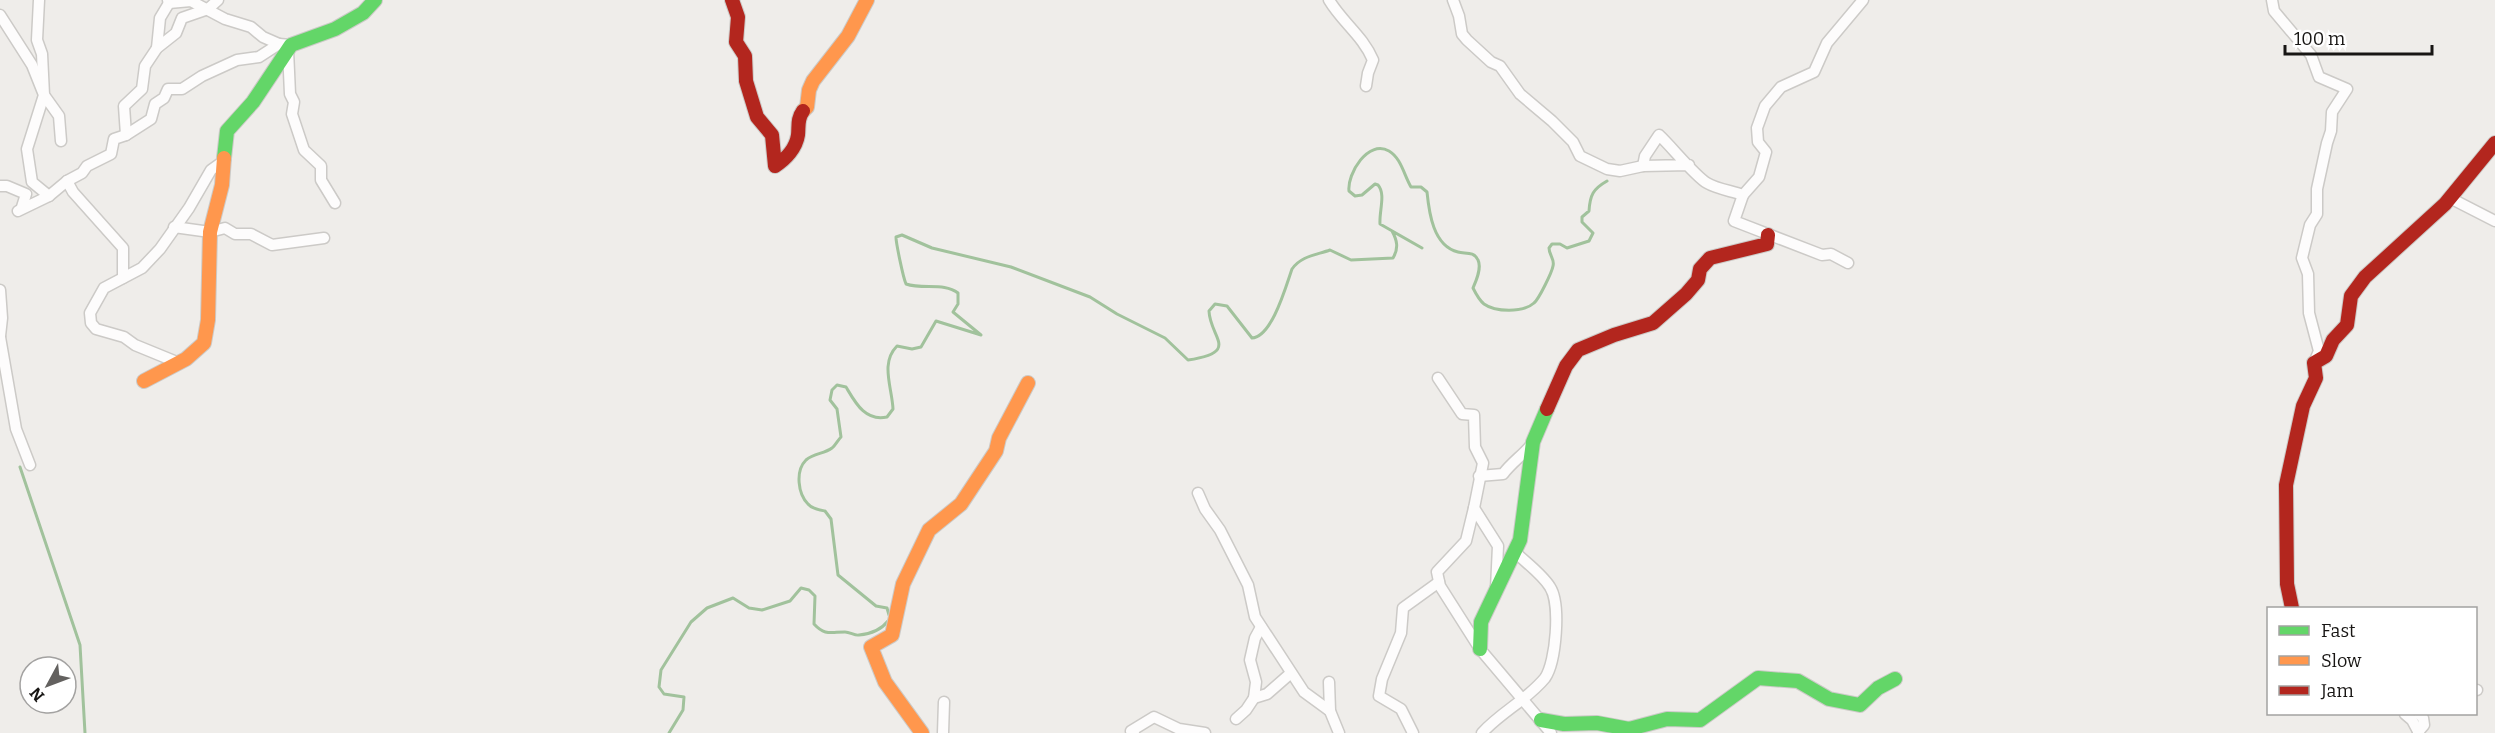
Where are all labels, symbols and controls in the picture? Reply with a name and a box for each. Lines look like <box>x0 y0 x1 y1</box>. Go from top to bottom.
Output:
scale bar <box>2285 18 2432 56</box>
text: 100 m <box>2294 28 2345 50</box>
legend <box>2267 607 2477 715</box>
text: Fast <box>2321 620 2356 642</box>
text: Slow <box>2321 650 2362 672</box>
north arrow <box>18 655 78 715</box>
text: Jam <box>2320 680 2354 702</box>
text: N <box>26 684 48 705</box>

